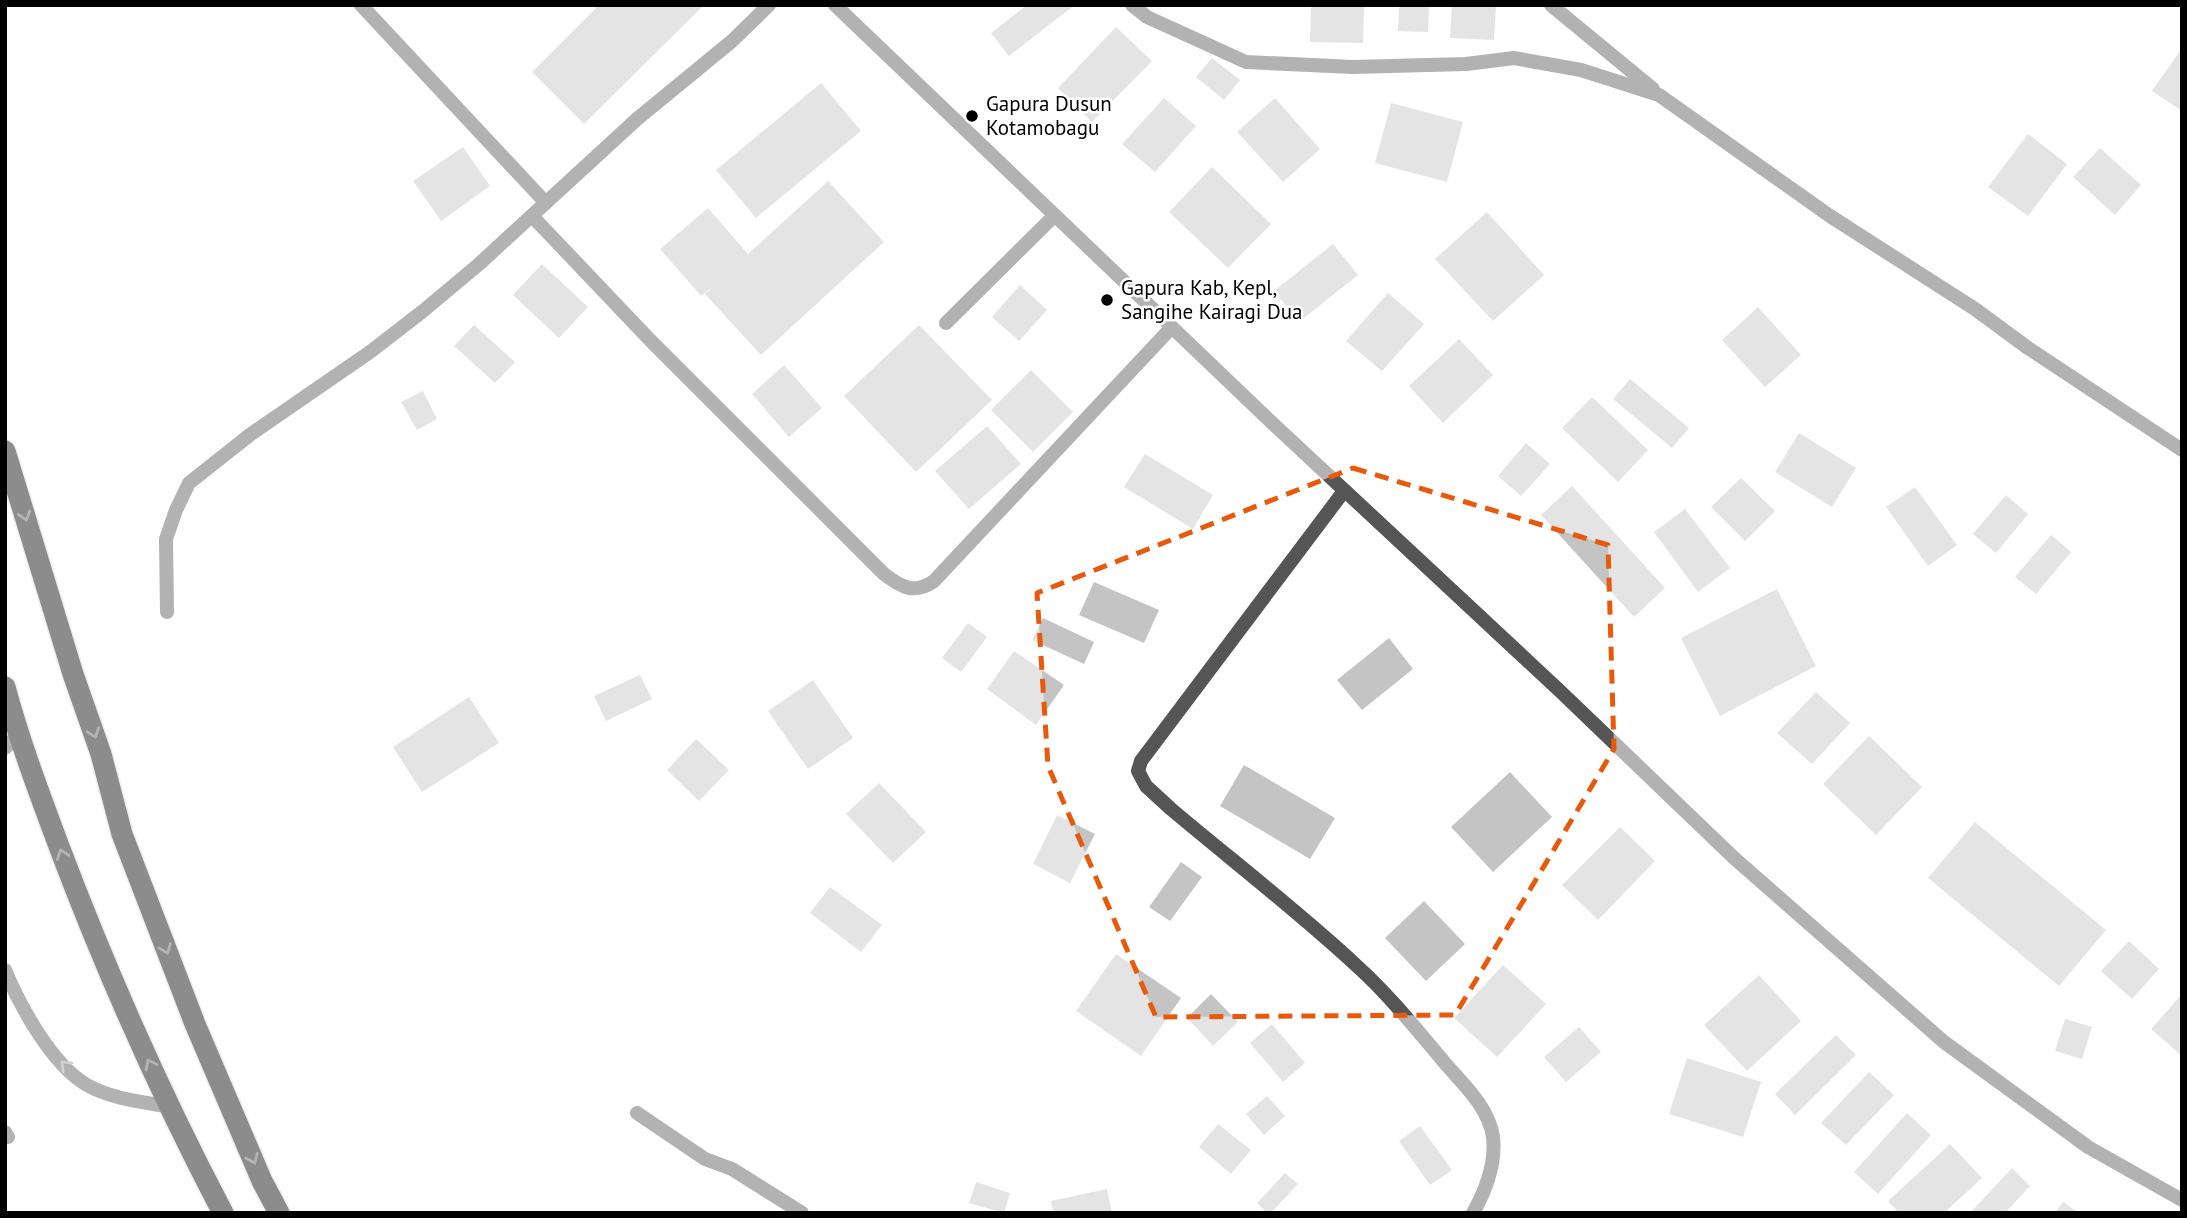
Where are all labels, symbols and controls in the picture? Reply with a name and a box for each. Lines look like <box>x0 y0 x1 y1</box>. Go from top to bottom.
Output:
place label: Gapura Dusun Kotamobagu <box>986 90 1112 141</box>
marker: Gapura Dusun Kotamobagu <box>964 108 980 124</box>
place label: Gapura Kab, Kepl, Sangihe Kairagi Dua <box>1121 274 1303 325</box>
marker: Gapura Kab, Kepl, Sangihe Kairagi Dua <box>1099 292 1115 308</box>
one-way arrow <box>17 510 31 522</box>
one-way arrow <box>85 727 99 739</box>
one-way arrow <box>56 848 70 860</box>
one-way arrow <box>158 942 172 954</box>
one-way arrow <box>144 1059 158 1071</box>
one-way arrow <box>60 1060 73 1073</box>
one-way arrow <box>245 1152 259 1164</box>

